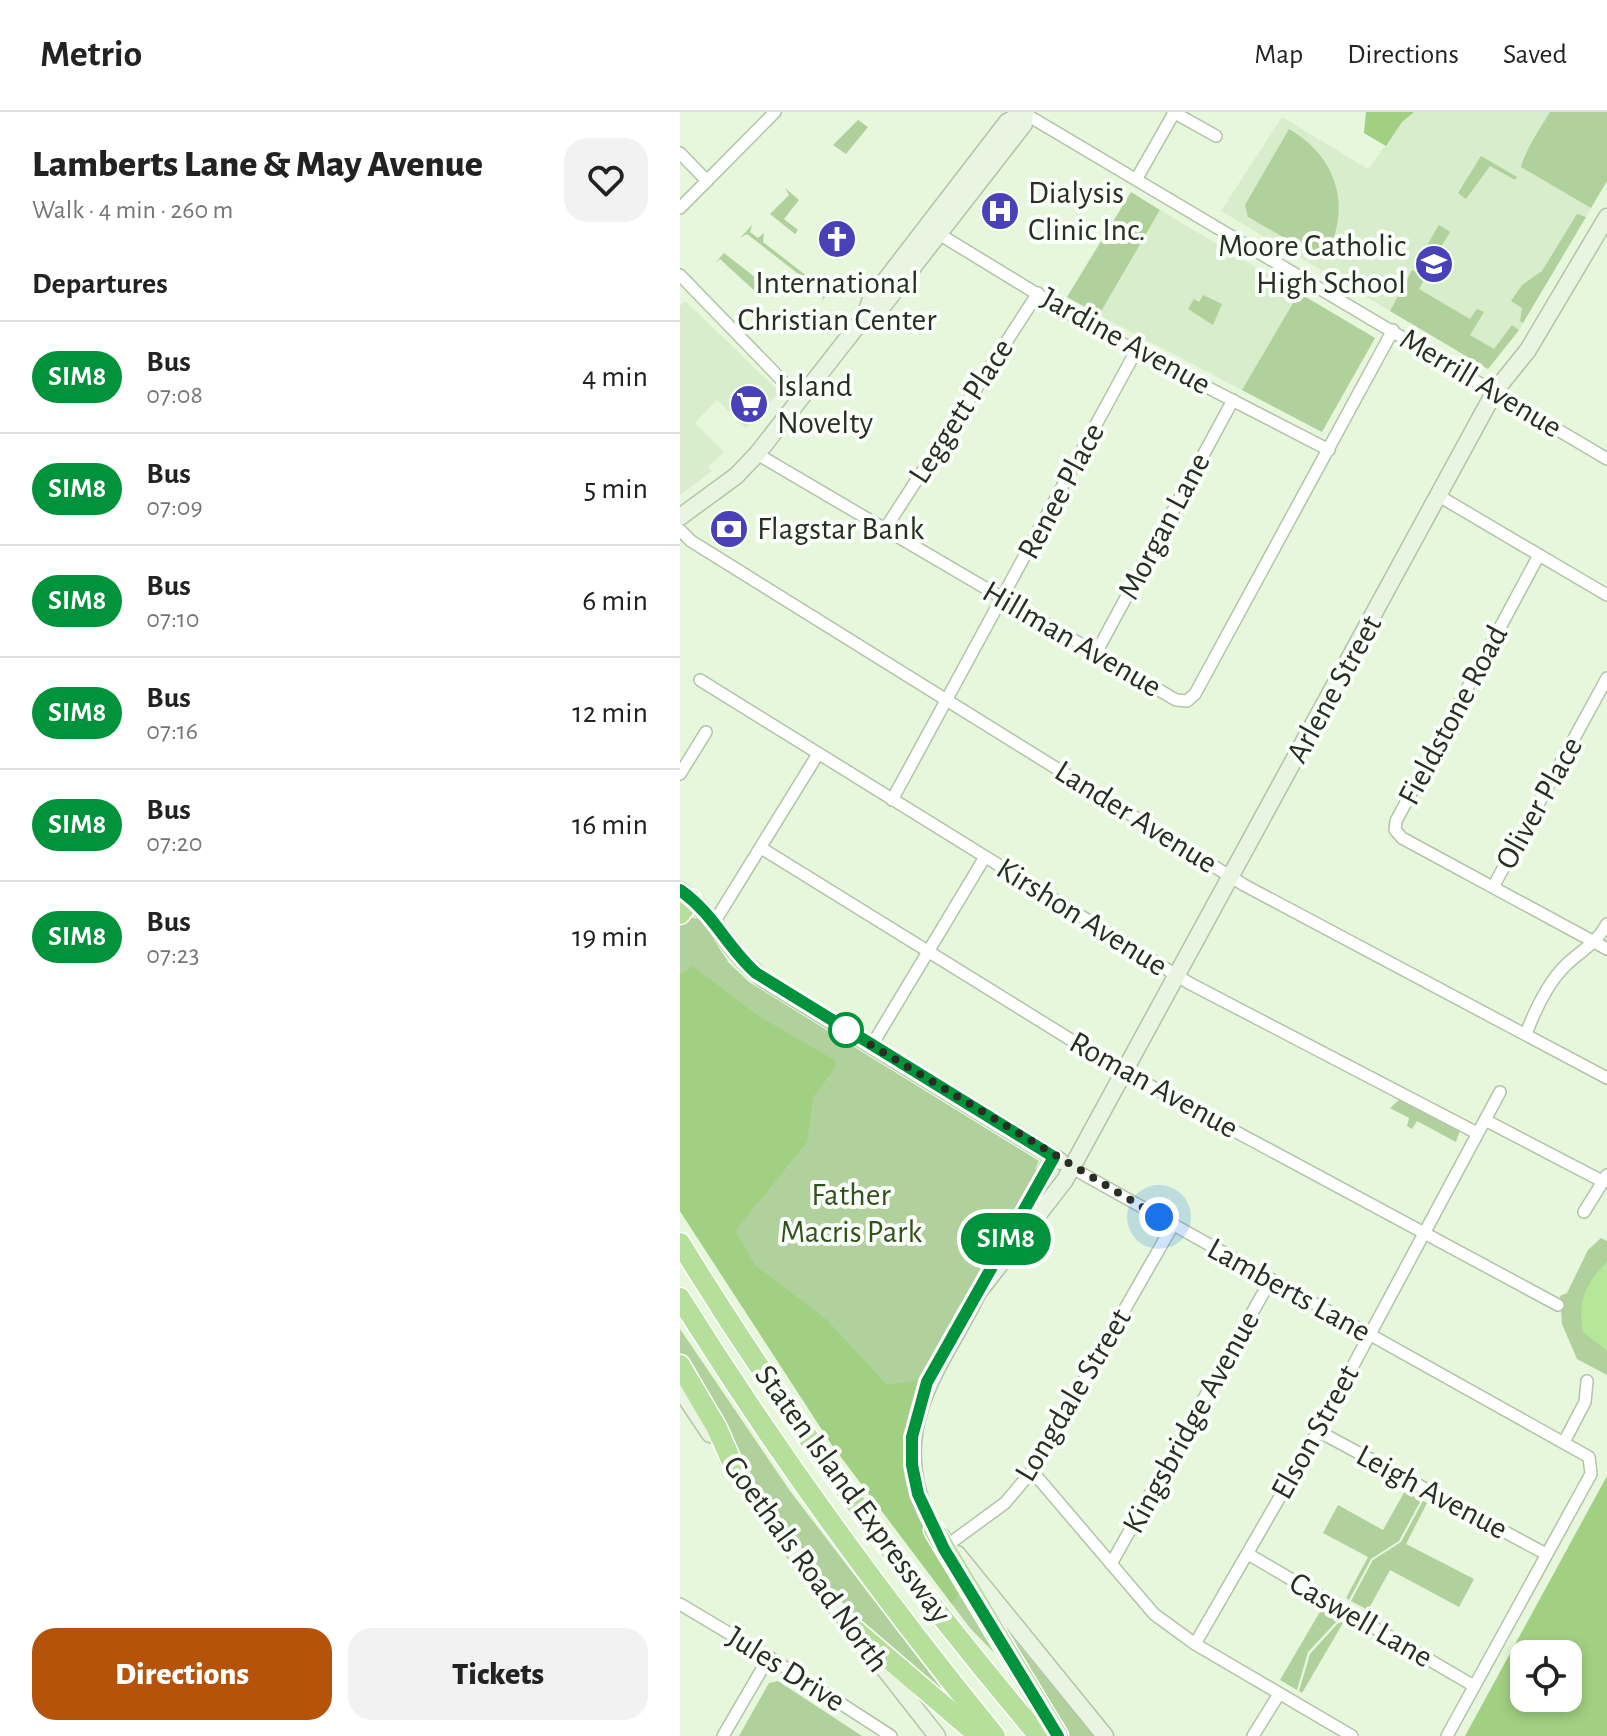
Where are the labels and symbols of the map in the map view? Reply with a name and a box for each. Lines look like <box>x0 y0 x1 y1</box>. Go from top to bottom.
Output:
place label: Dialysis Clinic Inc. <box>1028 177 1146 246</box>
hospital icon: Dialysis Clinic Inc. <box>979 190 1021 232</box>
church icon: International Christian Center <box>816 218 858 260</box>
place label: Moore Catholic High School <box>1218 230 1406 299</box>
school or university icon: Moore Catholic High School <box>1413 243 1455 285</box>
place label: International Christian Center <box>737 267 937 336</box>
street label: Jardine Avenue <box>1036 281 1216 401</box>
street label: Merrill Avenue <box>1395 322 1567 444</box>
street label: Leggett Place <box>903 333 1019 489</box>
place label: Island Novelty <box>777 370 873 439</box>
supermarket icon: Island Novelty <box>728 383 770 425</box>
street label: Renee Place <box>1012 418 1110 564</box>
street label: Morgan Lane <box>1112 447 1216 605</box>
bank icon: Flagstar Bank <box>708 508 750 550</box>
place label: Flagstar Bank <box>757 513 924 545</box>
street label: Hillman Avenue <box>977 575 1167 703</box>
street label: Arlene Street <box>1280 610 1388 768</box>
street label: Fieldstone Road <box>1392 620 1514 810</box>
street label: Oliver Place <box>1490 731 1588 875</box>
street label: Lander Avenue <box>1049 755 1223 879</box>
street label: Kirshon Avenue <box>991 852 1173 982</box>
unlabelled marker <box>829 1013 863 1047</box>
street label: Roman Avenue <box>1064 1026 1244 1144</box>
park label: Father Macris Park <box>780 1179 922 1248</box>
your location <box>1139 1197 1179 1237</box>
line badge: SIM8 <box>950 1213 1062 1265</box>
street label: Lamberts Lane <box>1202 1232 1376 1348</box>
street label: Longdale Street <box>1009 1303 1137 1487</box>
street label: Kingsbridge Avenue <box>1117 1305 1265 1539</box>
street label: Staten Island Expressway <box>749 1359 957 1629</box>
street label: Elson Street <box>1265 1360 1365 1504</box>
street label: Leigh Avenue <box>1351 1439 1513 1545</box>
street label: Goethals Road North <box>717 1450 895 1678</box>
street label: Caswell Lane <box>1284 1566 1438 1674</box>
street label: Jules Drive <box>721 1620 851 1718</box>

